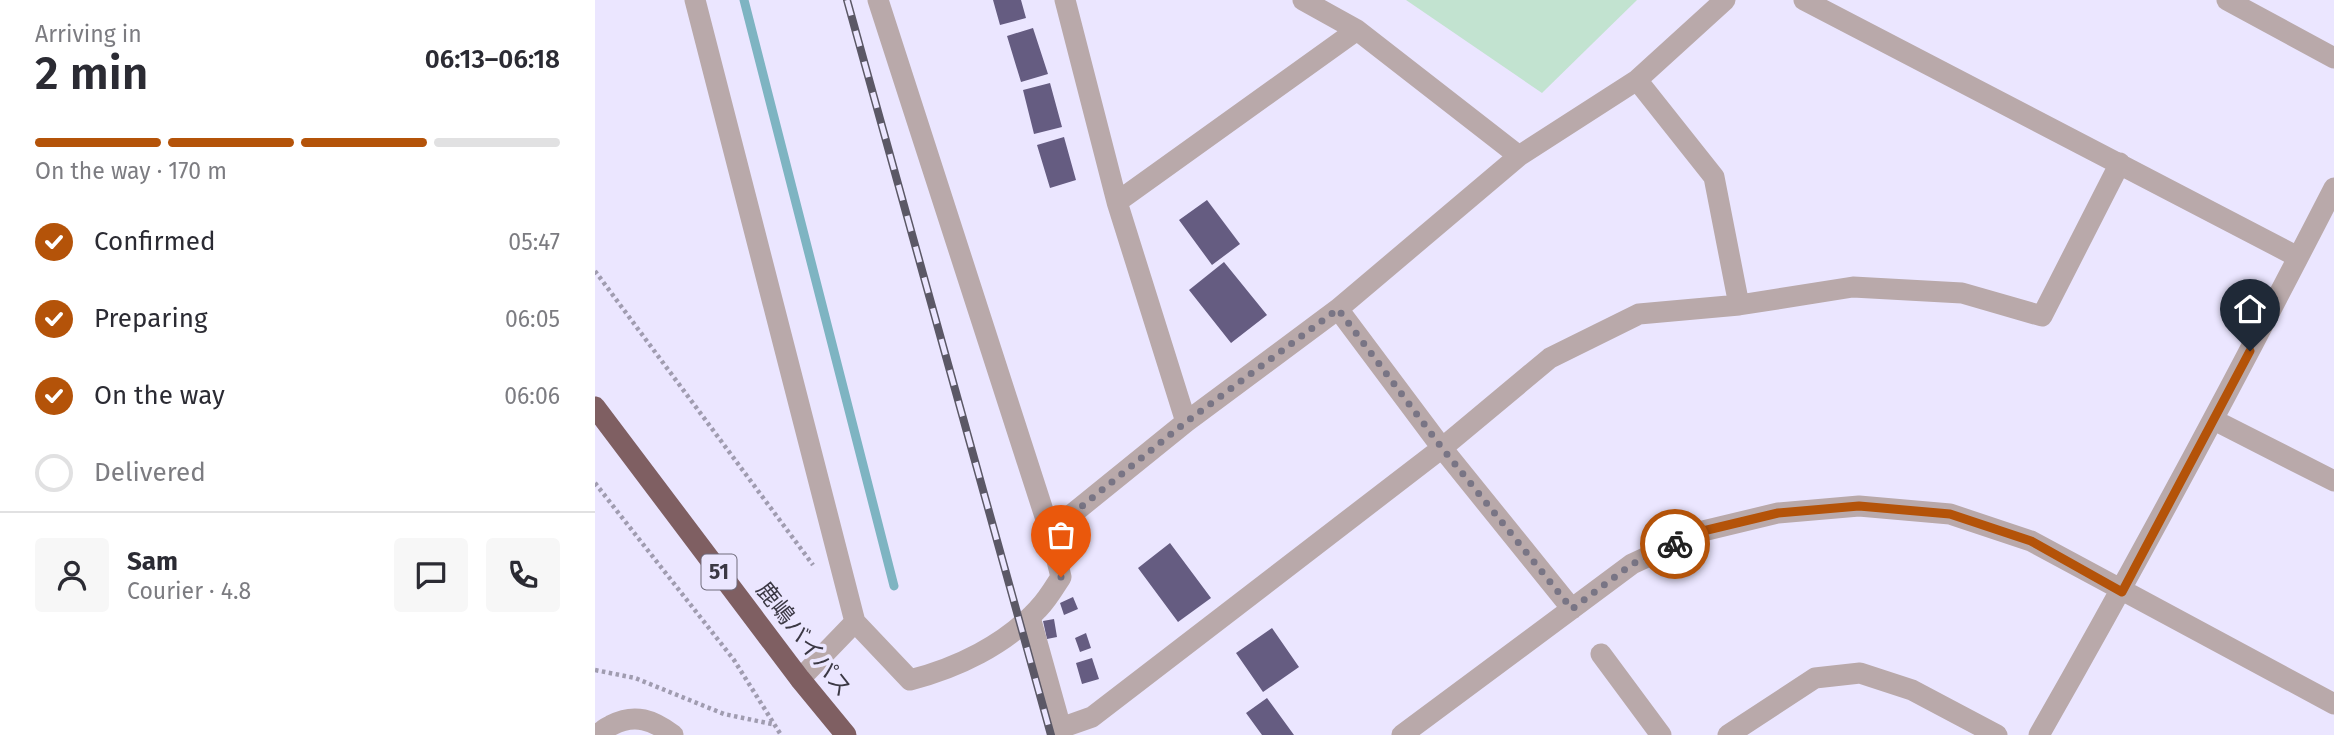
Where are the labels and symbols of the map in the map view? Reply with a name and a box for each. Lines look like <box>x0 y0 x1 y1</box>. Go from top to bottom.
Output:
pin <box>2220 279 2280 351</box>
pin <box>1031 505 1091 577</box>
courier <box>1640 509 1710 579</box>
road number: 51 <box>701 554 737 590</box>
street label: 鹿嶋バイパス <box>751 576 857 702</box>

